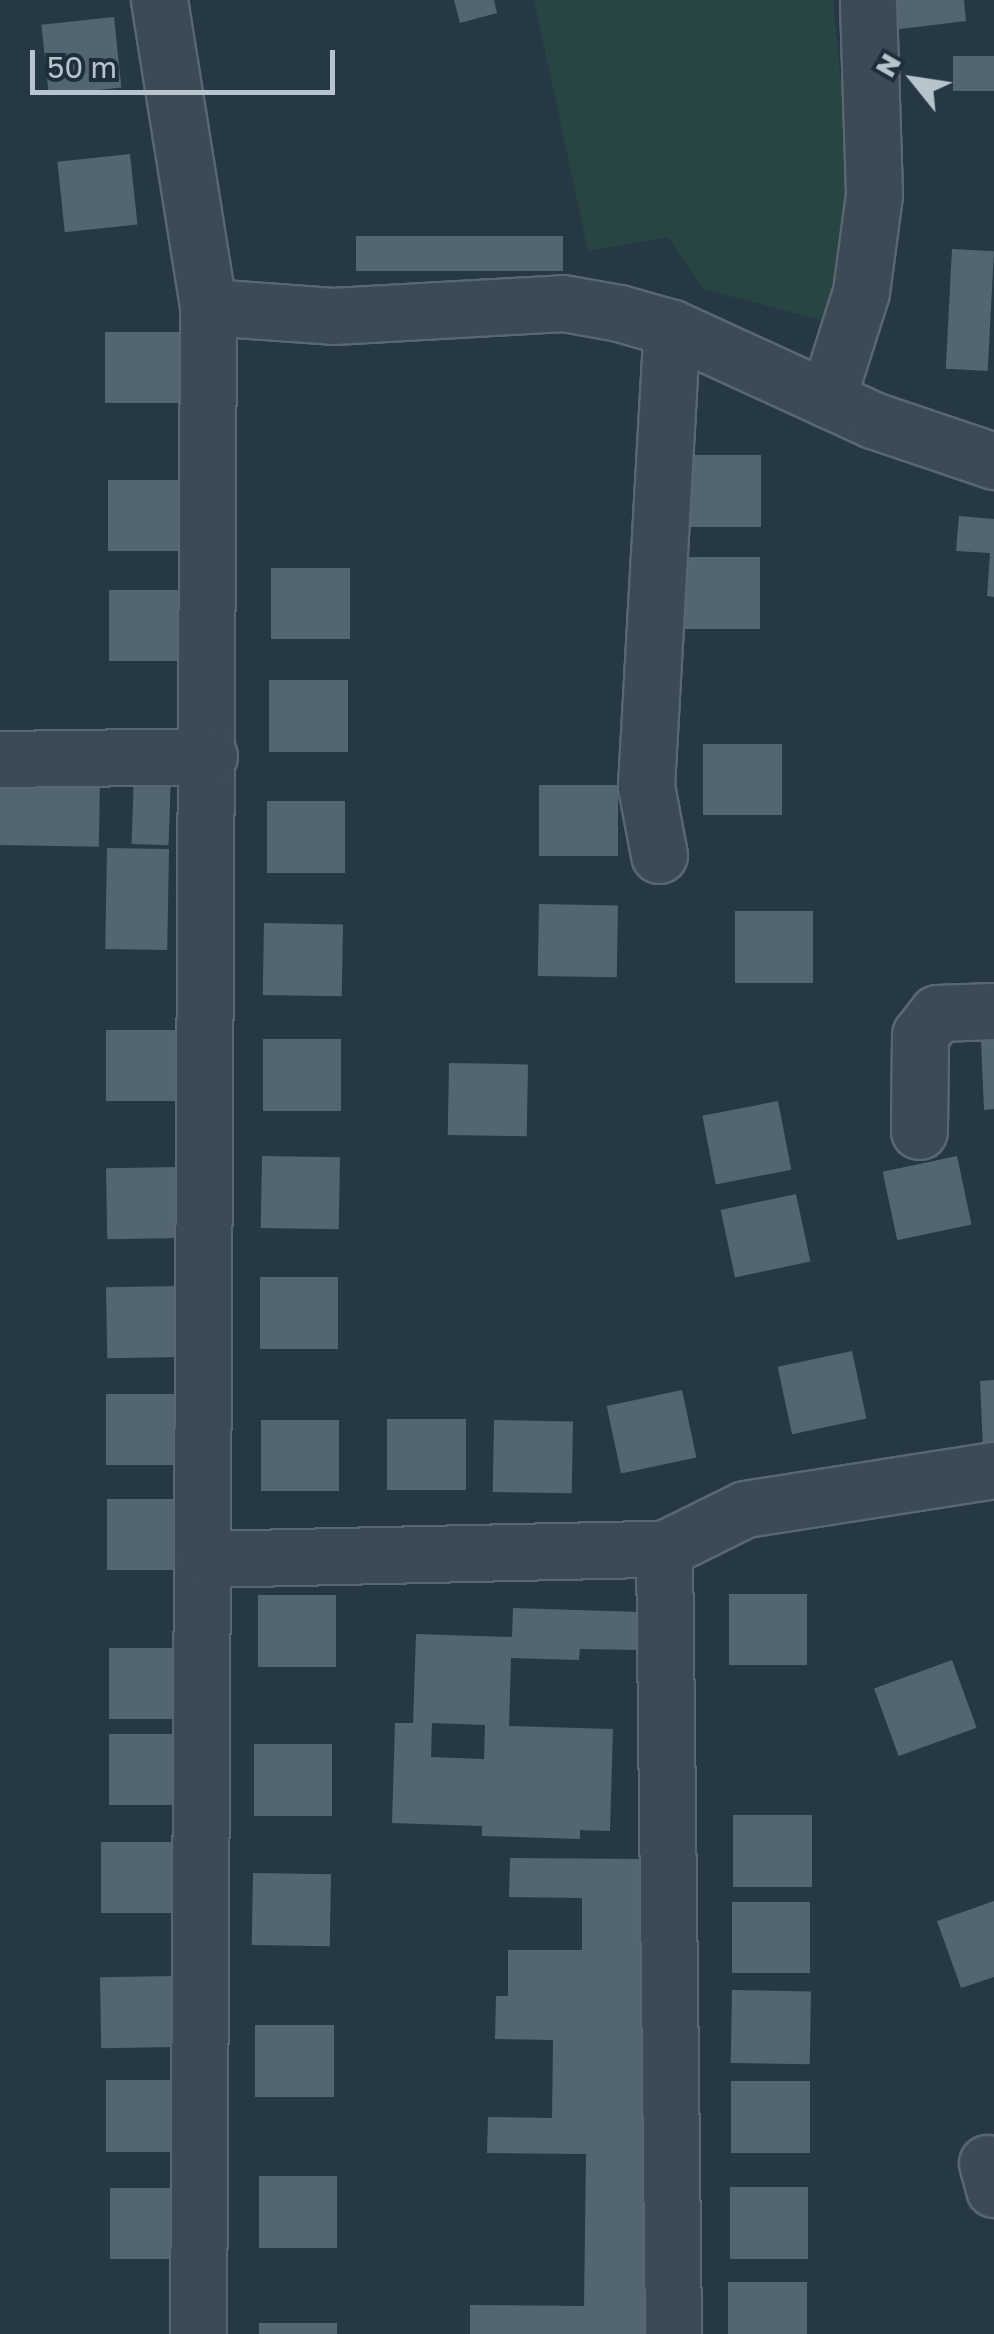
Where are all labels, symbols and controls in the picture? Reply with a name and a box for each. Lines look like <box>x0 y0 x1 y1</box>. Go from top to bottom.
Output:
scale bar <box>35 30 340 92</box>
north arrow <box>864 30 964 130</box>
text: N <box>868 47 907 82</box>
text: 50 m <box>47 49 117 85</box>

